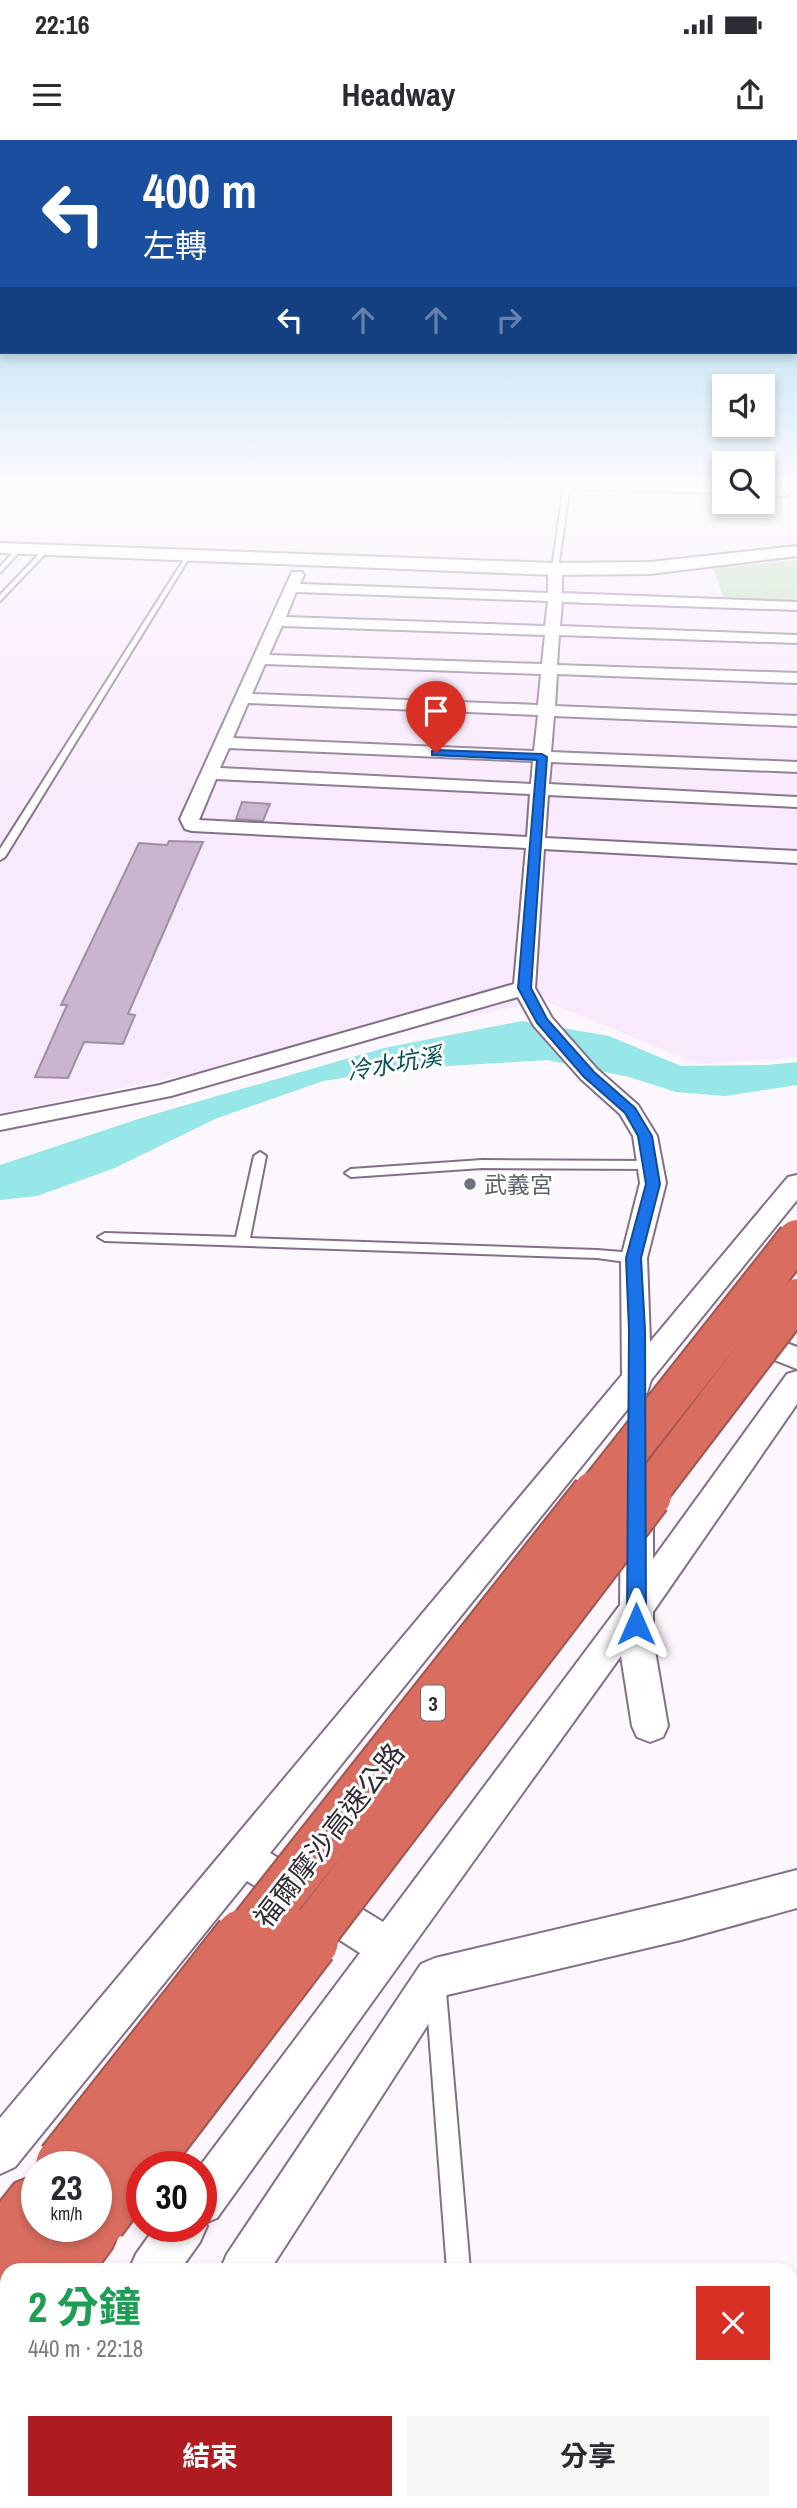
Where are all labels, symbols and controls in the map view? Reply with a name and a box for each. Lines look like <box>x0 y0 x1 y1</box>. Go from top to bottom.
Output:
text: 22:16 <box>35 7 90 42</box>
text: Headway <box>342 73 455 116</box>
icon: menu <box>28 76 66 114</box>
icon: share <box>731 76 769 114</box>
text: 400 m <box>143 157 257 223</box>
icon: left <box>28 168 119 259</box>
text: 左轉 <box>143 224 207 267</box>
icon: left <box>271 301 309 339</box>
icon: ahead <box>344 301 382 339</box>
icon: ahead <box>417 301 455 339</box>
icon: right <box>490 301 528 339</box>
map controls <box>712 374 775 514</box>
button: sound <box>712 374 775 437</box>
button: search <box>712 451 775 514</box>
pin <box>406 681 466 753</box>
icon: arrive <box>417 692 455 730</box>
water label: 冷水坑溪 <box>344 1038 447 1087</box>
place label: 武義宮 <box>484 1169 553 1200</box>
marker: 武義宮 <box>462 1176 478 1192</box>
position arrow <box>599 1587 673 1661</box>
road number: 3 <box>421 1686 445 1720</box>
street label: 福爾摩沙高速公路 <box>245 1735 413 1935</box>
speed limit sign: 30 <box>126 2151 217 2242</box>
text: 23 <box>51 2164 82 2211</box>
text: km/h <box>51 2201 83 2226</box>
text: 2 分鐘 <box>28 2279 141 2335</box>
button: close <box>696 2286 770 2360</box>
text: 440 m · 22:18 <box>28 2333 143 2364</box>
button: 結束 <box>28 2416 392 2496</box>
button: 分享 <box>406 2416 770 2496</box>

